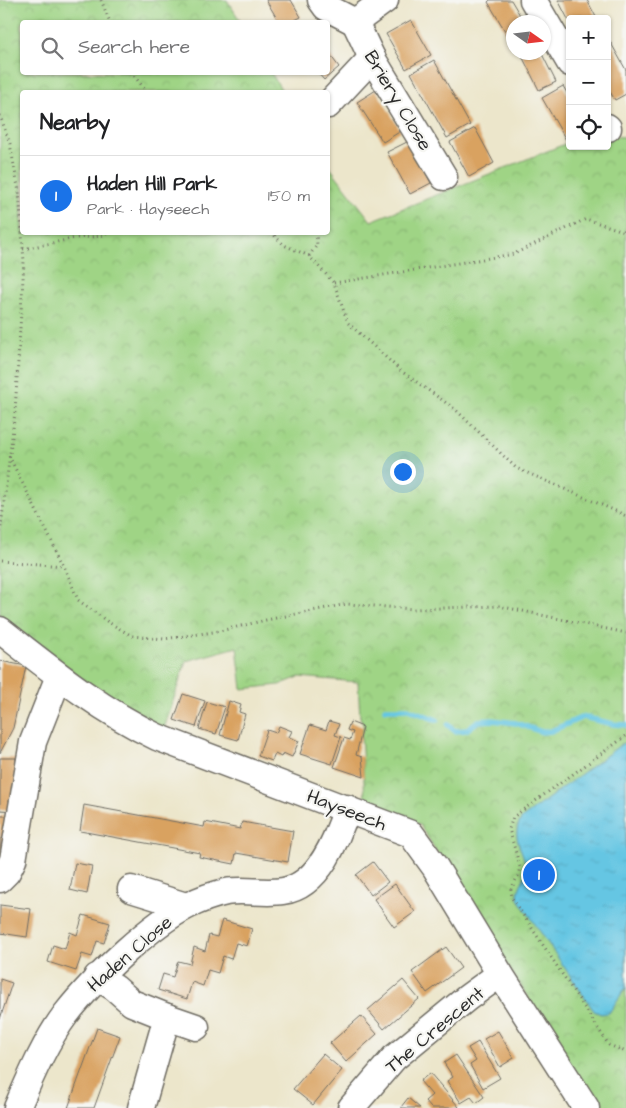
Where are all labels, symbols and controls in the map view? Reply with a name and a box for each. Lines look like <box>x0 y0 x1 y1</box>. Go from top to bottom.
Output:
north arrow <box>506 15 551 60</box>
map controls <box>566 15 611 150</box>
button: + <box>566 15 611 60</box>
search box <box>20 20 330 75</box>
icon: search <box>38 34 66 62</box>
text: Search here <box>78 34 190 61</box>
street label: Briery Close <box>356 46 438 157</box>
button: − <box>566 60 611 105</box>
button: locate <box>566 105 611 150</box>
text: Nearby <box>40 108 110 137</box>
text: Haden Hill Park <box>87 171 217 198</box>
text: 1 <box>55 185 57 207</box>
text: 150 m <box>268 185 310 207</box>
text: Park · Hayseech <box>87 198 209 220</box>
your location <box>390 459 416 485</box>
street label: Hayseech <box>302 783 391 839</box>
pin: 1 <box>523 856 555 894</box>
street label: Haden Close <box>81 909 179 999</box>
street label: The Crescent <box>379 980 491 1080</box>

